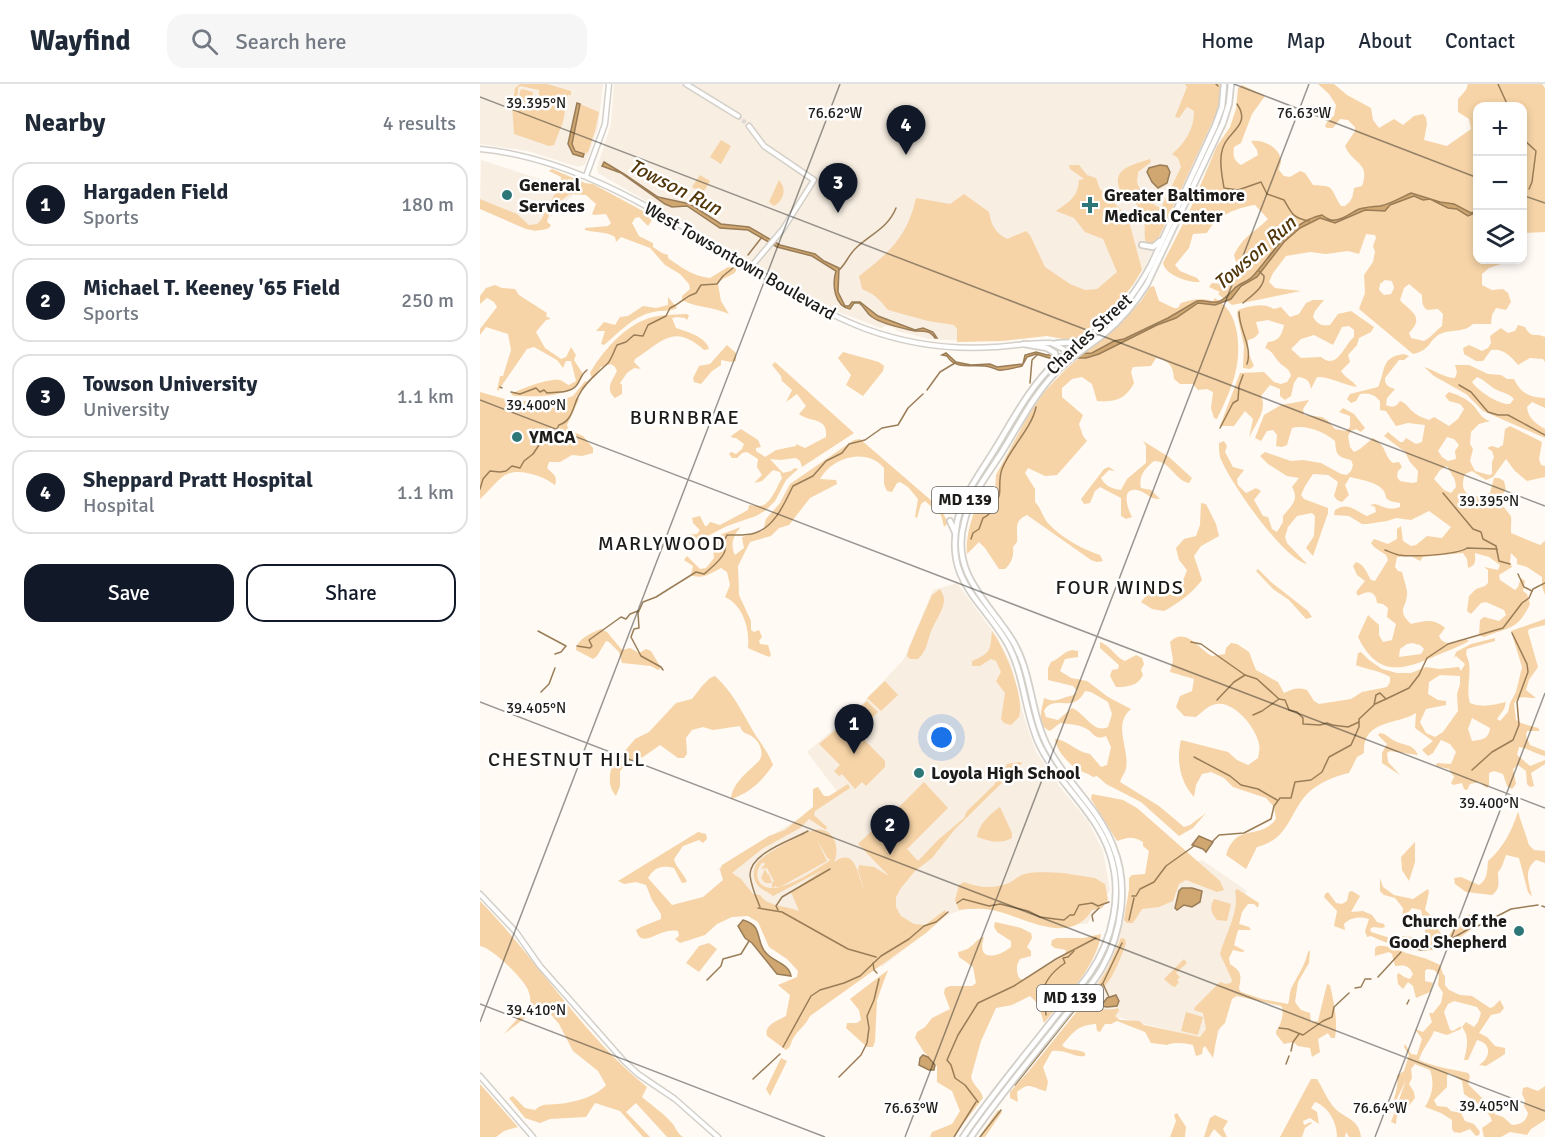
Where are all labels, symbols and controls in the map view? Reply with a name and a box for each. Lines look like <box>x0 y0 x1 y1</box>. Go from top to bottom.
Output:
search box <box>167 14 587 68</box>
text: Wayfind <box>30 24 131 58</box>
icon: search <box>188 25 221 58</box>
text: Search here <box>236 28 347 55</box>
text: Home <box>1201 28 1254 54</box>
text: Map <box>1287 28 1325 54</box>
text: About <box>1358 28 1412 54</box>
text: Contact <box>1445 28 1515 54</box>
text: 39.395°N <box>506 94 566 112</box>
map controls <box>1473 102 1527 264</box>
button: + <box>1473 102 1527 156</box>
text: 76.62°W <box>808 104 863 122</box>
text: 76.63°W <box>1277 104 1332 122</box>
pin: 4 <box>886 106 926 155</box>
text: Nearby <box>24 107 105 139</box>
text: 4 results <box>383 111 456 136</box>
water label: Towson Run <box>624 153 727 221</box>
button: − <box>1473 156 1527 210</box>
pin: 3 <box>818 164 858 213</box>
place label: General Services <box>519 174 585 217</box>
text: Hargaden Field <box>83 178 228 205</box>
place label: Greater Baltimore Medical Center <box>1104 184 1245 227</box>
marker: General Services <box>500 188 514 202</box>
text: 1 <box>40 192 51 217</box>
text: 180 m <box>401 192 454 217</box>
marker: Greater Baltimore Medical Center <box>1081 196 1099 214</box>
street label: West Towsontown Boulevard <box>640 197 840 325</box>
text: Sports <box>83 205 139 230</box>
water label: Towson Run <box>1209 210 1302 295</box>
button: layers <box>1473 210 1527 264</box>
text: Michael T. Keeney '65 Field <box>83 274 340 301</box>
text: 2 <box>40 288 51 313</box>
text: 250 m <box>401 288 454 313</box>
street label: Charles Street <box>1042 289 1136 379</box>
text: Sports <box>83 301 139 326</box>
text: Towson University <box>83 370 257 397</box>
text: 3 <box>40 384 51 409</box>
text: 1.1 km <box>397 384 454 409</box>
text: 39.400°N <box>506 396 566 414</box>
text: University <box>83 397 169 422</box>
district label: BURNBRAE <box>630 405 740 430</box>
place label: YMCA <box>528 426 576 448</box>
marker: YMCA <box>510 430 524 444</box>
text: Sheppard Pratt Hospital <box>83 466 313 493</box>
text: 4 <box>40 480 51 505</box>
text: 1.1 km <box>397 480 454 505</box>
road number: MD 139 <box>932 487 998 513</box>
text: 39.395°N <box>1459 492 1519 510</box>
text: Hospital <box>83 493 155 518</box>
district label: MARLYWOOD <box>598 531 726 556</box>
button: Save <box>24 564 234 622</box>
button: Share <box>246 564 456 622</box>
district label: FOUR WINDS <box>1056 575 1184 600</box>
text: 39.405°N <box>506 699 566 717</box>
pin: 1 <box>834 704 874 754</box>
your location <box>927 723 956 752</box>
district label: CHESTNUT HILL <box>488 747 646 772</box>
place label: Loyola High School <box>931 762 1081 784</box>
marker: Loyola High School <box>912 766 926 780</box>
text: 39.400°N <box>1459 794 1519 812</box>
pin: 2 <box>870 806 910 855</box>
place label: Church of the Good Shepherd <box>1389 910 1507 953</box>
marker: Church of the Good Shepherd <box>1512 924 1526 938</box>
road number: MD 139 <box>1037 985 1103 1011</box>
text: 39.410°N <box>506 1001 566 1019</box>
text: 39.405°N <box>1459 1097 1519 1115</box>
text: 76.63°W <box>884 1099 939 1117</box>
text: 76.64°W <box>1353 1099 1408 1117</box>

